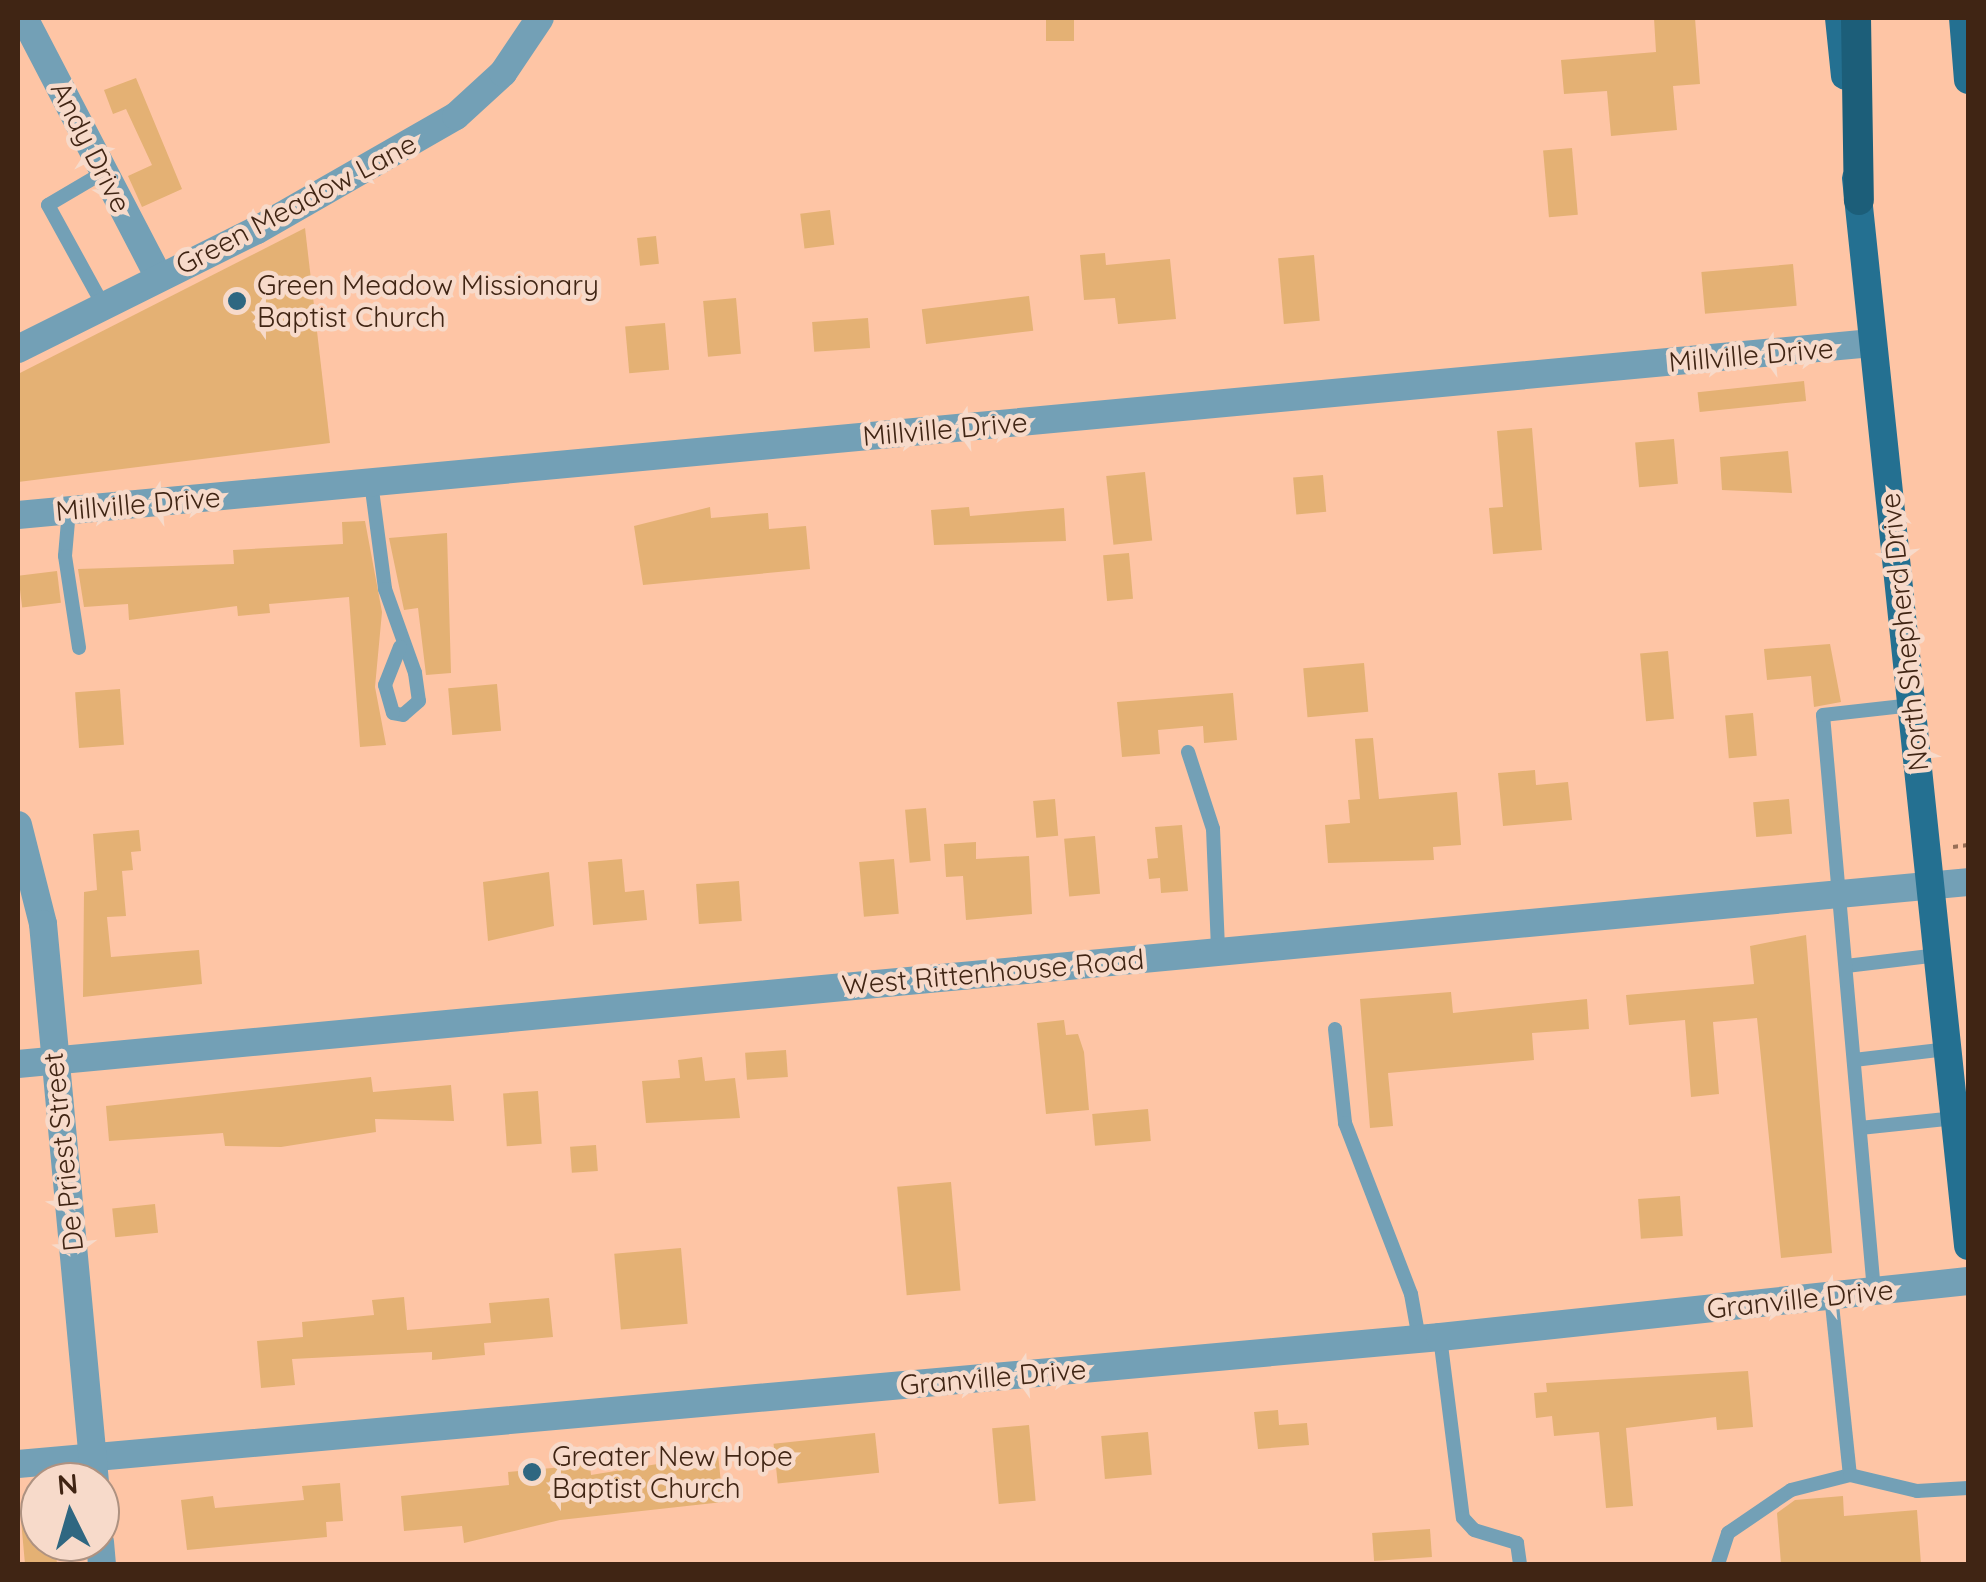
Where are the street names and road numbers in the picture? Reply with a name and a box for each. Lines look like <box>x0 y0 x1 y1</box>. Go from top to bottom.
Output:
street label: Andy Drive <box>44 76 138 218</box>
street label: Green Meadow Lane <box>170 126 422 282</box>
street label: Millville Drive <box>1667 331 1835 379</box>
street label: Millville Drive <box>861 405 1029 453</box>
street label: Millville Drive <box>54 480 222 528</box>
street label: North Shepherd Drive <box>1873 491 1935 773</box>
street label: West Rittenhouse Road <box>841 942 1145 1002</box>
street label: De Priest Street <box>36 1051 90 1253</box>
street label: Granville Drive <box>1705 1273 1895 1325</box>
street label: Granville Drive <box>898 1352 1088 1402</box>

